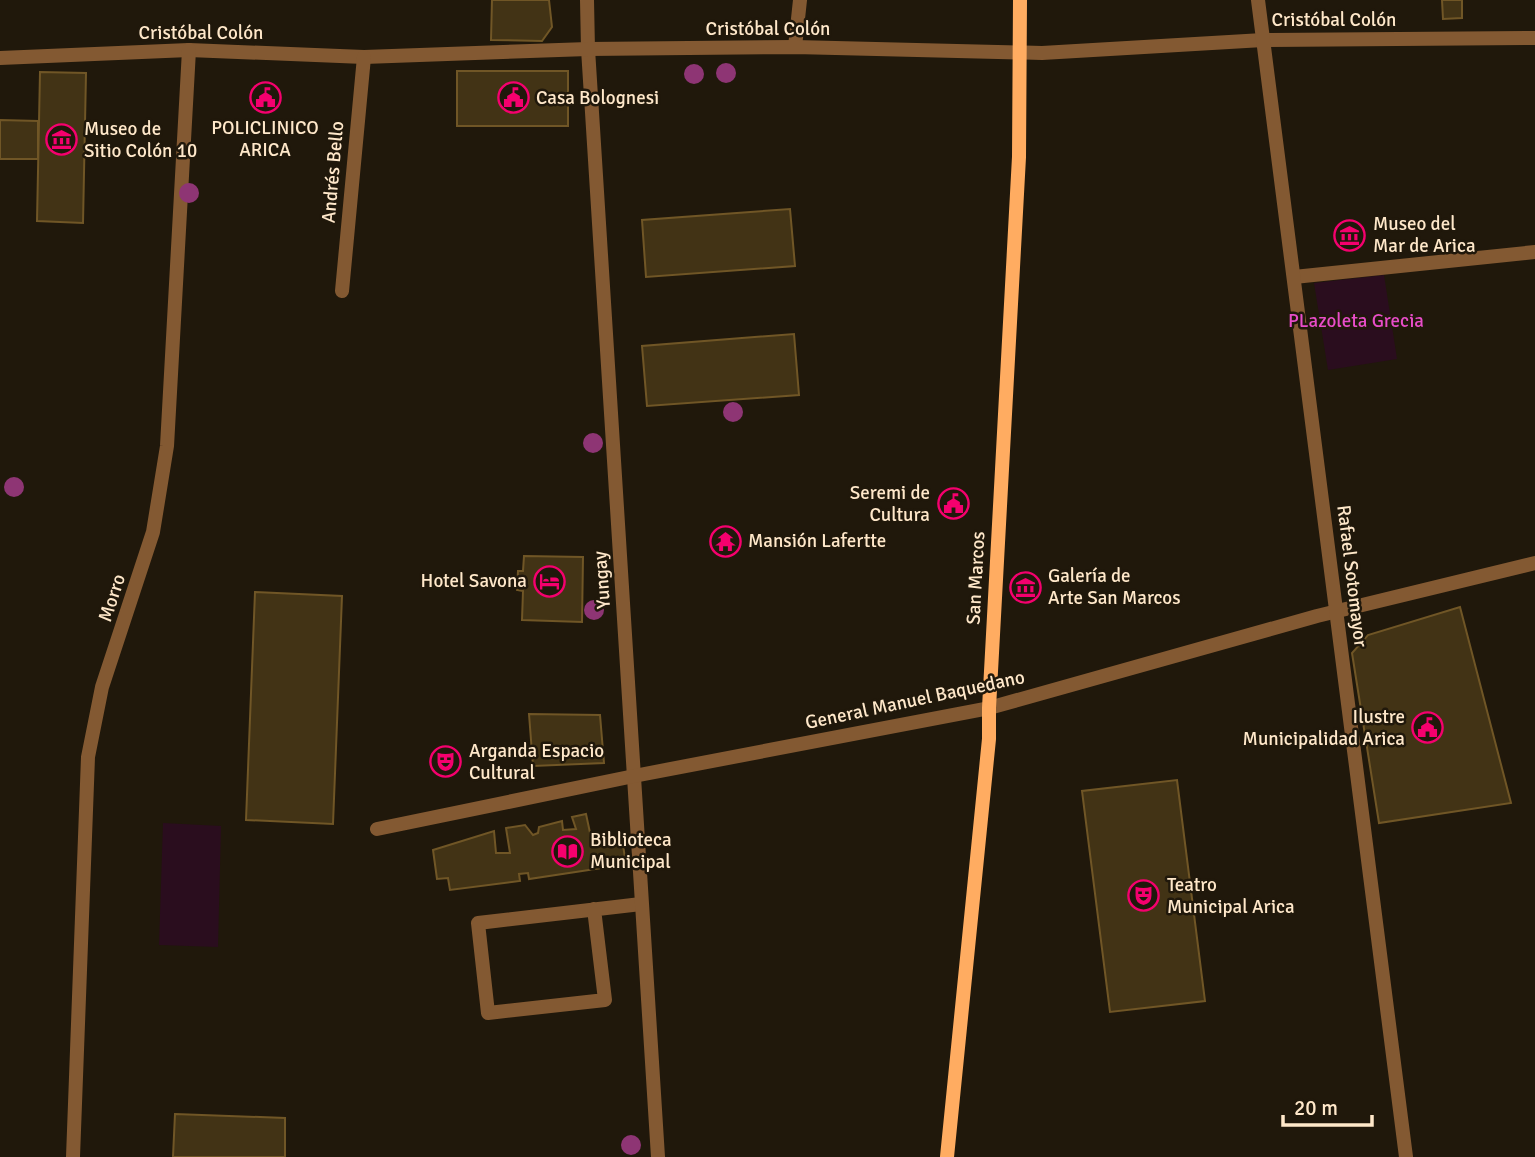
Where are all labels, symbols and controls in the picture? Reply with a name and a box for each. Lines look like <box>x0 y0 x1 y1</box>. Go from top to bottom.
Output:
street label: Cristóbal Colón <box>1272 8 1396 32</box>
street label: Cristóbal Colón <box>706 17 830 41</box>
street label: Cristóbal Colón <box>139 21 263 45</box>
public building icon: POLICLINICO ARICA <box>248 80 282 114</box>
public building icon: Casa Bolognesi <box>496 81 530 115</box>
place label: Casa Bolognesi <box>536 86 659 110</box>
place label: POLICLINICO ARICA <box>211 116 319 162</box>
place label: Museo de Sitio Colón 10 <box>84 117 197 163</box>
street label: Andrés Bello <box>317 120 349 224</box>
museum icon: Museo de Sitio Colón 10 <box>44 123 78 157</box>
place label: Museo del Mar de Arica <box>1373 212 1476 258</box>
museum icon: Museo del Mar de Arica <box>1333 218 1367 252</box>
park label: PLazoleta Grecia <box>1288 309 1424 333</box>
place label: Seremi de Cultura <box>850 481 930 527</box>
public building icon: Seremi de Cultura <box>936 487 970 521</box>
street label: Rafael Sotomayor <box>1331 504 1373 648</box>
temple icon: Mansión Lafertte <box>708 524 742 558</box>
place label: Mansión Lafertte <box>748 529 886 553</box>
street label: San Marcos <box>962 531 990 625</box>
street label: Yungay <box>588 550 616 610</box>
hotel icon: Hotel Savona <box>533 564 567 598</box>
place label: Galería de Arte San Marcos <box>1048 564 1181 610</box>
place label: Hotel Savona <box>421 569 527 593</box>
museum icon: Galería de Arte San Marcos <box>1008 570 1042 604</box>
street label: Morro <box>93 571 131 625</box>
street label: General Manuel Baquedano <box>803 665 1027 735</box>
place label: Ilustre Municipalidad Arica <box>1243 705 1405 751</box>
public building icon: Ilustre Municipalidad Arica <box>1411 711 1445 745</box>
place label: Arganda Espacio Cultural <box>469 739 604 785</box>
theatre icon: Arganda Espacio Cultural <box>429 745 463 779</box>
place label: Biblioteca Municipal <box>590 828 672 874</box>
library icon: Biblioteca Municipal <box>550 834 584 868</box>
place label: Teatro Municipal Arica <box>1167 873 1295 919</box>
theatre icon: Teatro Municipal Arica <box>1127 879 1161 913</box>
scale bar <box>1283 1084 1372 1128</box>
text: 20 m <box>1294 1095 1338 1121</box>

